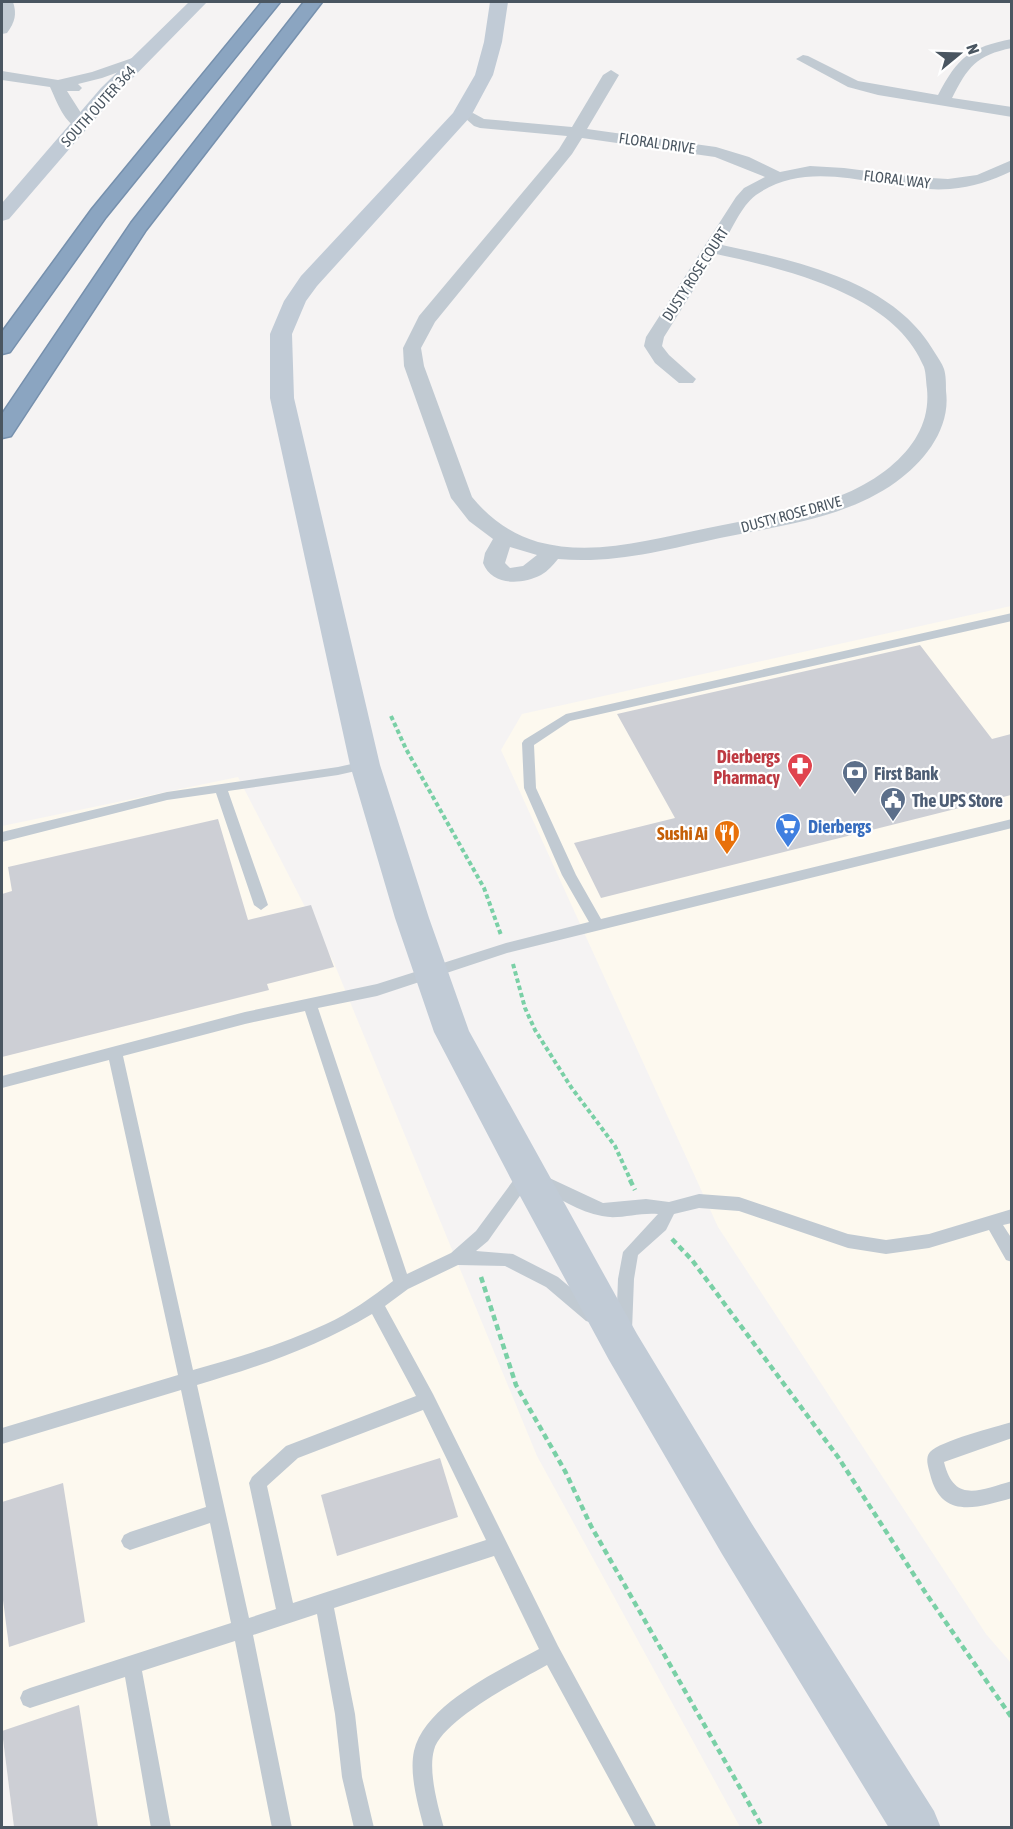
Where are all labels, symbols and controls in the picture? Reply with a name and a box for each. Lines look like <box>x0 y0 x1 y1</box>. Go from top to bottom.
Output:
north arrow <box>929 24 989 84</box>
text: N <box>963 42 983 57</box>
street label: SOUTH OUTER 364 <box>57 62 139 150</box>
street label: FLORAL DRIVE <box>618 129 697 157</box>
street label: FLORAL WAY <box>863 166 932 192</box>
street label: DUSTY ROSE COURT <box>658 224 732 324</box>
street label: DUSTY ROSE DRIVE <box>739 492 844 536</box>
place label: Dierbergs Pharmacy <box>713 746 781 788</box>
pharmacy icon: Dierbergs Pharmacy <box>785 751 815 789</box>
bank icon: First Bank <box>840 758 870 796</box>
place label: First Bank <box>874 763 939 784</box>
public building icon: The UPS Store <box>878 785 908 823</box>
place label: The UPS Store <box>912 790 1003 811</box>
supermarket icon: Dierbergs <box>773 811 803 849</box>
place label: Dierbergs <box>808 816 872 837</box>
restaurant icon: Sushi Ai <box>712 818 742 856</box>
place label: Sushi Ai <box>657 823 708 844</box>

